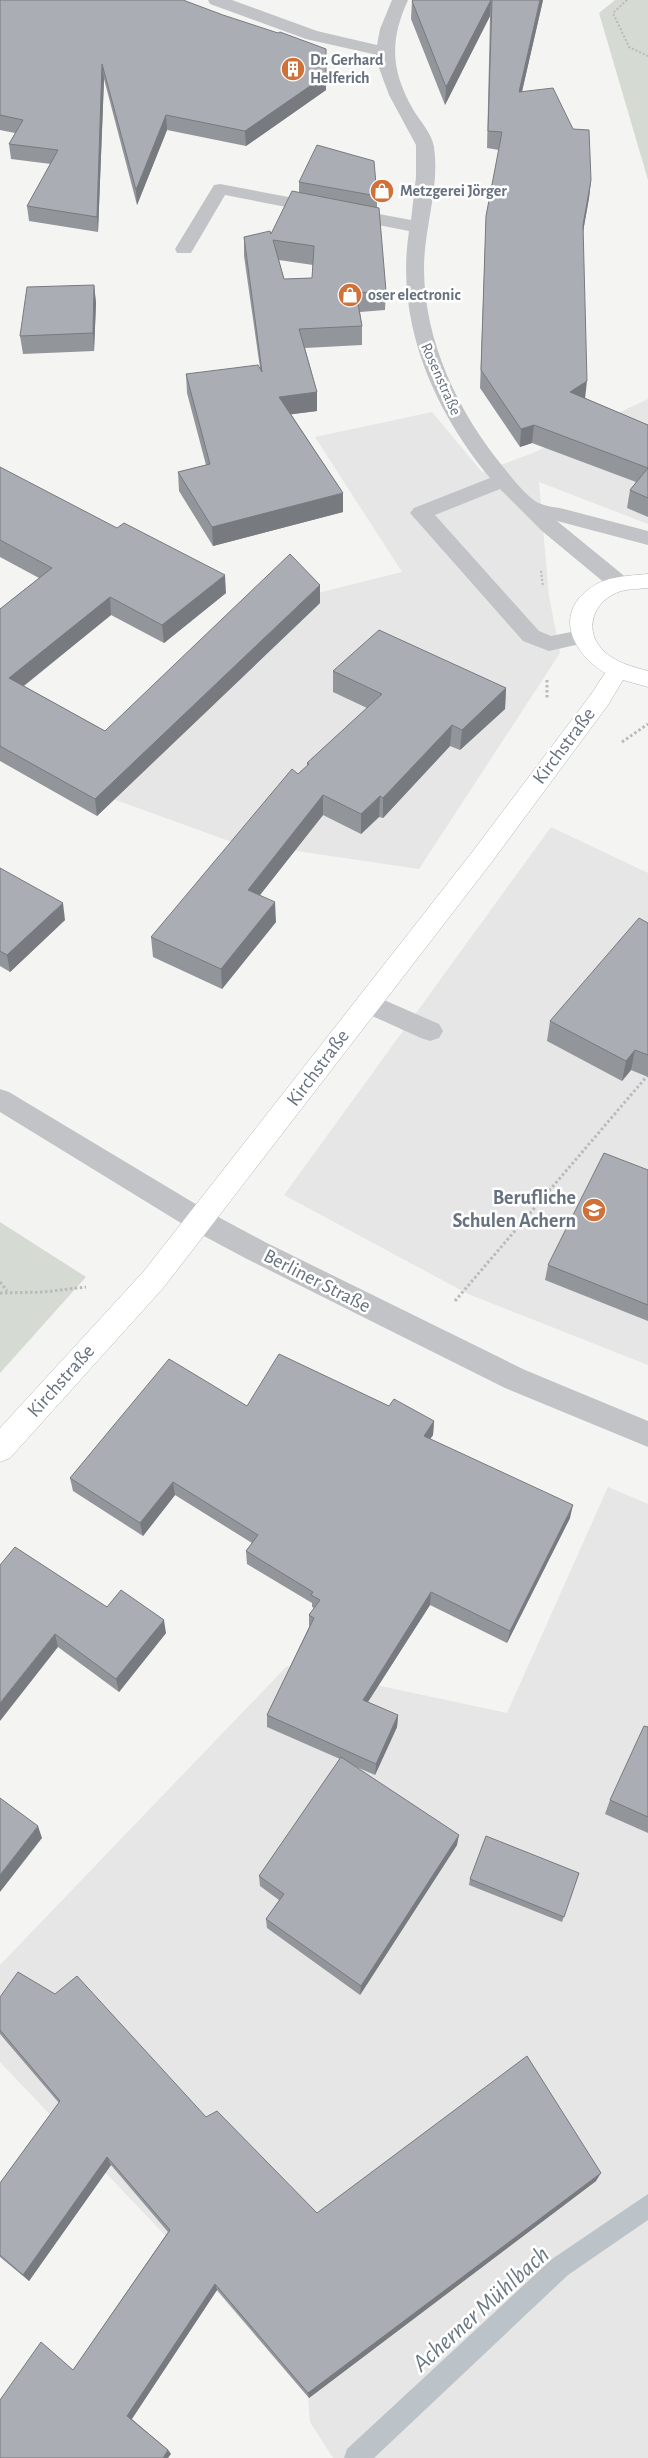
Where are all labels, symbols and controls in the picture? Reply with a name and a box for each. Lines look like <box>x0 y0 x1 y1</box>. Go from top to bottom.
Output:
place label: Dr. Gerhard Helferich <box>310 52 384 86</box>
building icon: Dr. Gerhard Helferich <box>280 56 306 82</box>
shop icon: Metzgerei Jörger <box>369 178 395 204</box>
place label: Metzgerei Jörger <box>400 183 507 199</box>
shop icon: oser electronic <box>337 282 363 308</box>
place label: oser electronic <box>368 287 461 303</box>
street label: Rosenstraße <box>418 340 464 418</box>
street label: Kirchstraße <box>529 704 599 788</box>
street label: Kirchstraße <box>283 1026 353 1110</box>
place label: Berufliche Schulen Achern <box>452 1188 576 1231</box>
school or university icon: Berufliche Schulen Achern <box>581 1197 607 1223</box>
street label: Berliner Straße <box>260 1246 374 1316</box>
street label: Kirchstraße <box>23 1341 99 1421</box>
water label: Acherner Mühlbach <box>407 2241 554 2377</box>

